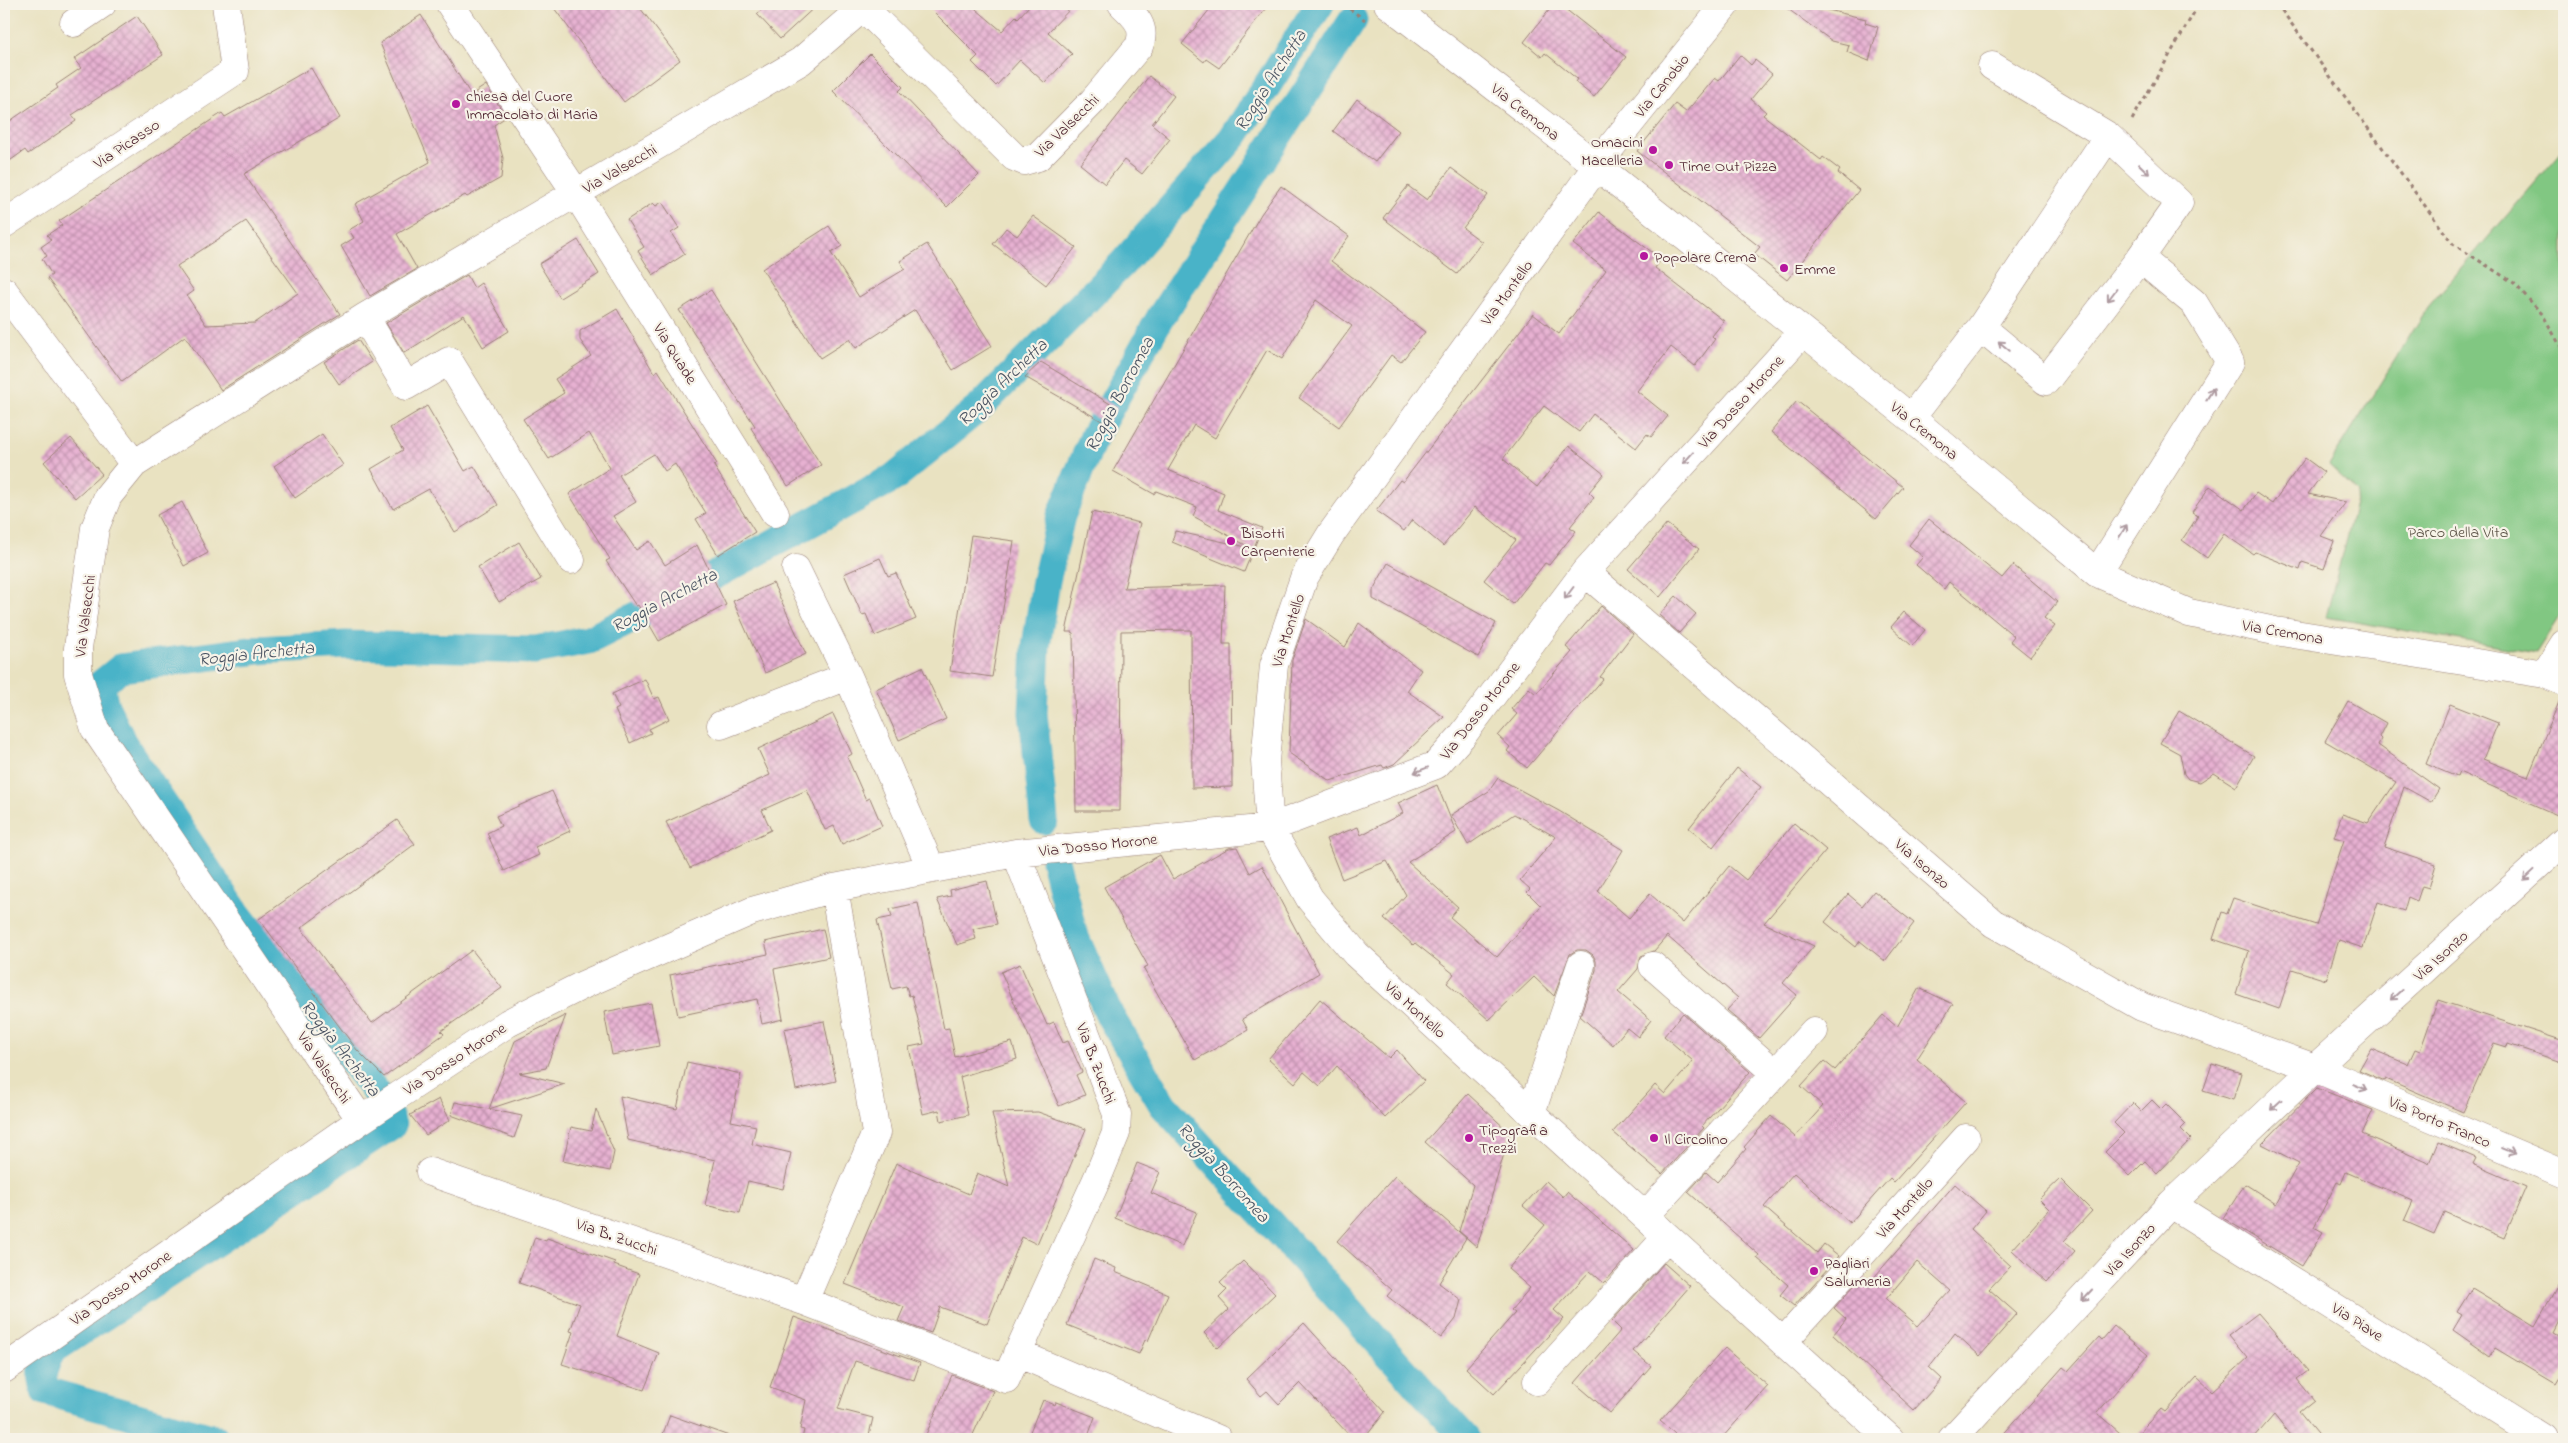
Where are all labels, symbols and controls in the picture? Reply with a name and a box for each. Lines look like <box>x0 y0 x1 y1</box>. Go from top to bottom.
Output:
water label: Roggia Archetta <box>1229 25 1314 137</box>
street label: Via Canobio <box>1628 49 1696 124</box>
street label: Via Cremona <box>1484 77 1564 147</box>
place label: chiesa del Cuore Immacolato di Maria <box>466 85 598 127</box>
street label: Via Valsecchi <box>1029 89 1106 164</box>
marker: chiesa del Cuore Immacolato di Maria <box>450 98 462 110</box>
street label: Via Picasso <box>88 114 165 176</box>
place label: Omacini Macelleria <box>1581 131 1643 173</box>
street label: Via Valsecchi <box>577 139 662 201</box>
marker: Omacini Macelleria <box>1647 144 1659 156</box>
place label: Time Out Pizza <box>1679 155 1777 179</box>
marker: Time Out Pizza <box>1663 159 1675 171</box>
one-way arrow <box>2137 163 2150 175</box>
place label: Popolare Crema <box>1654 246 1757 270</box>
marker: Popolare Crema <box>1638 250 1650 262</box>
street label: Via Montello <box>1475 255 1540 332</box>
place label: Emme <box>1794 258 1837 282</box>
marker: Emme <box>1778 262 1790 274</box>
one-way arrow <box>2107 288 2117 302</box>
street label: Via Quade <box>646 318 703 390</box>
water label: Roggia Borromea <box>1080 333 1162 457</box>
water label: Roggia Archetta <box>953 334 1054 433</box>
one-way arrow <box>1998 340 2011 351</box>
street label: Via Dosso Morone <box>1692 350 1791 455</box>
one-way arrow <box>2205 387 2215 401</box>
street label: Via Cremona <box>1884 396 1963 467</box>
one-way arrow <box>1682 452 1693 465</box>
park label: Parco della Vita <box>2408 521 2508 545</box>
place label: Bisotti Carpenterie <box>1240 522 1316 564</box>
one-way arrow <box>2119 525 2129 539</box>
marker: Bisotti Carpenterie <box>1225 535 1237 547</box>
water label: Roggia Archetta <box>608 563 723 640</box>
street label: Via Valsecchi <box>69 574 103 660</box>
one-way arrow <box>1564 586 1574 600</box>
street label: Via Montello <box>1265 591 1312 671</box>
street label: Via Cremona <box>2239 614 2325 652</box>
water label: Roggia Archetta <box>197 636 316 674</box>
street label: Via Dosso Morone <box>1434 656 1527 766</box>
one-way arrow <box>1414 766 1430 775</box>
street label: Via Dosso Morone <box>1037 828 1159 864</box>
street label: Via Isonzo <box>1888 833 1955 896</box>
one-way arrow <box>2523 869 2536 881</box>
street label: Via Isonzo <box>2408 925 2474 988</box>
street label: Via Montello <box>1378 975 1451 1045</box>
one-way arrow <box>2389 990 2402 1001</box>
water label: Roggia Archetta <box>293 995 386 1103</box>
street label: Via Dosso Morone <box>398 1017 512 1103</box>
street label: Via B. Zucchi <box>1068 1019 1122 1108</box>
street label: Via Valsecchi <box>290 1026 356 1109</box>
one-way arrow <box>2352 1083 2367 1093</box>
street label: Via Porto Franco <box>2383 1090 2494 1155</box>
one-way arrow <box>2269 1099 2282 1111</box>
water label: Roggia Borromea <box>1170 1118 1275 1229</box>
place label: Tipografia Trezzi <box>1479 1119 1548 1161</box>
place label: Il Circolino <box>1664 1128 1728 1152</box>
marker: Tipografia Trezzi <box>1463 1132 1475 1144</box>
marker: Il Circolino <box>1648 1132 1660 1144</box>
one-way arrow <box>2501 1146 2516 1156</box>
street label: Via Montello <box>1870 1172 1940 1245</box>
street label: Via B. Zucchi <box>571 1212 660 1263</box>
street label: Via Isonzo <box>2098 1218 2162 1284</box>
street label: Via Dosso Morone <box>65 1244 177 1333</box>
place label: Pagliari Salumeria <box>1824 1252 1891 1294</box>
marker: Pagliari Salumeria <box>1808 1265 1820 1277</box>
one-way arrow <box>2081 1288 2093 1301</box>
street label: Via Piave <box>2325 1297 2388 1349</box>

